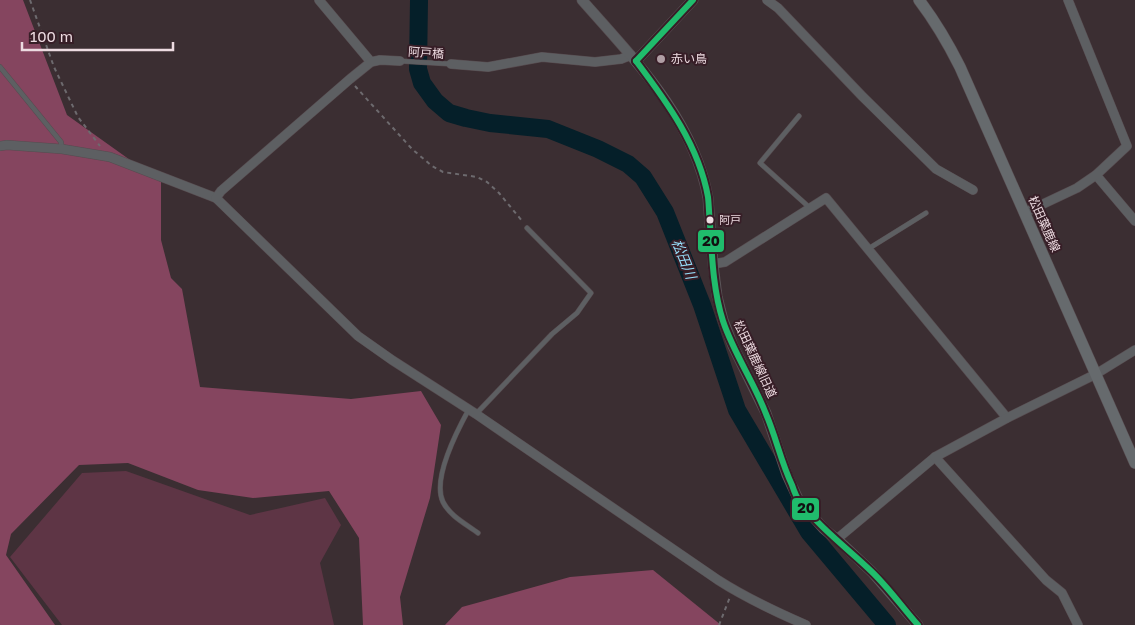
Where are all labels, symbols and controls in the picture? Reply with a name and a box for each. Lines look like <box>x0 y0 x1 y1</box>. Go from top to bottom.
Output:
scale bar <box>22 20 174 52</box>
text: 100 m <box>30 27 73 45</box>
street label: 阿戸橋 <box>408 44 445 61</box>
place label: 赤い鳥 <box>671 51 707 66</box>
marker: 赤い鳥 <box>655 53 667 65</box>
street label: 松田葉鹿線 <box>1025 193 1064 254</box>
place label: 阿戸 <box>719 213 741 226</box>
marker: 阿戸 <box>705 215 715 225</box>
line badge: 20 <box>697 229 725 253</box>
text: 20 <box>702 232 720 249</box>
water label: 松田川 <box>669 236 701 283</box>
street label: 松田葉鹿線旧道 <box>731 318 780 400</box>
line badge: 20 <box>791 497 820 521</box>
text: 20 <box>797 499 815 516</box>

